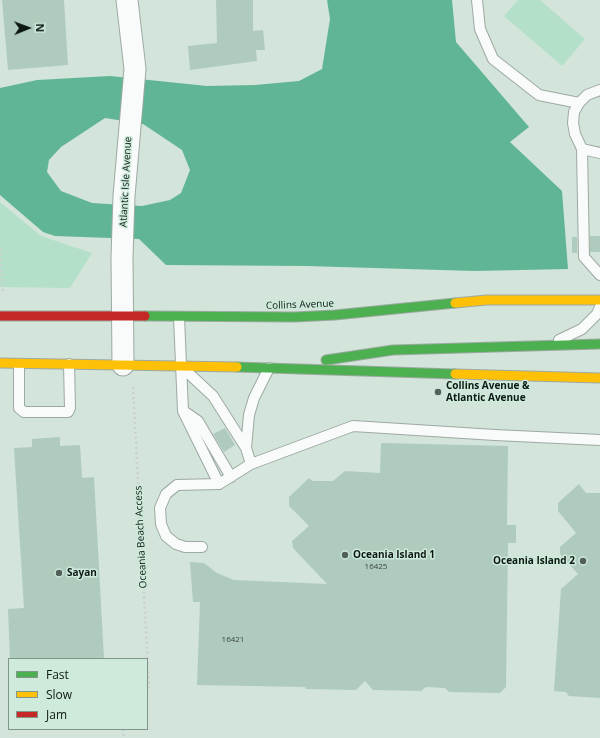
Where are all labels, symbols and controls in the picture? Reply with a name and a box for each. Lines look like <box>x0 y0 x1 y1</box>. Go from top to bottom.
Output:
north arrow <box>8 8 48 48</box>
text: N <box>33 23 48 32</box>
street label: Atlantic Isle Avenue <box>118 136 134 228</box>
street label: Collins Avenue <box>266 298 334 312</box>
place label: Collins Avenue & Atlantic Avenue <box>446 380 530 404</box>
marker: Collins Avenue & Atlantic Avenue <box>433 387 443 397</box>
street label: Oceania Beach Access <box>132 485 150 589</box>
place label: Oceania Island 1 <box>353 549 435 561</box>
marker: Oceania Island 1 <box>340 550 350 560</box>
place label: Oceania Island 2 <box>493 555 575 567</box>
marker: Oceania Island 2 <box>578 556 588 566</box>
house number: 16425 <box>365 562 387 572</box>
place label: Sayan <box>67 567 97 579</box>
marker: Sayan <box>54 568 64 578</box>
house number: 16421 <box>222 635 244 645</box>
legend <box>8 658 148 730</box>
text: Fast <box>46 666 69 683</box>
text: Slow <box>46 686 72 703</box>
text: Jam <box>46 706 67 723</box>

